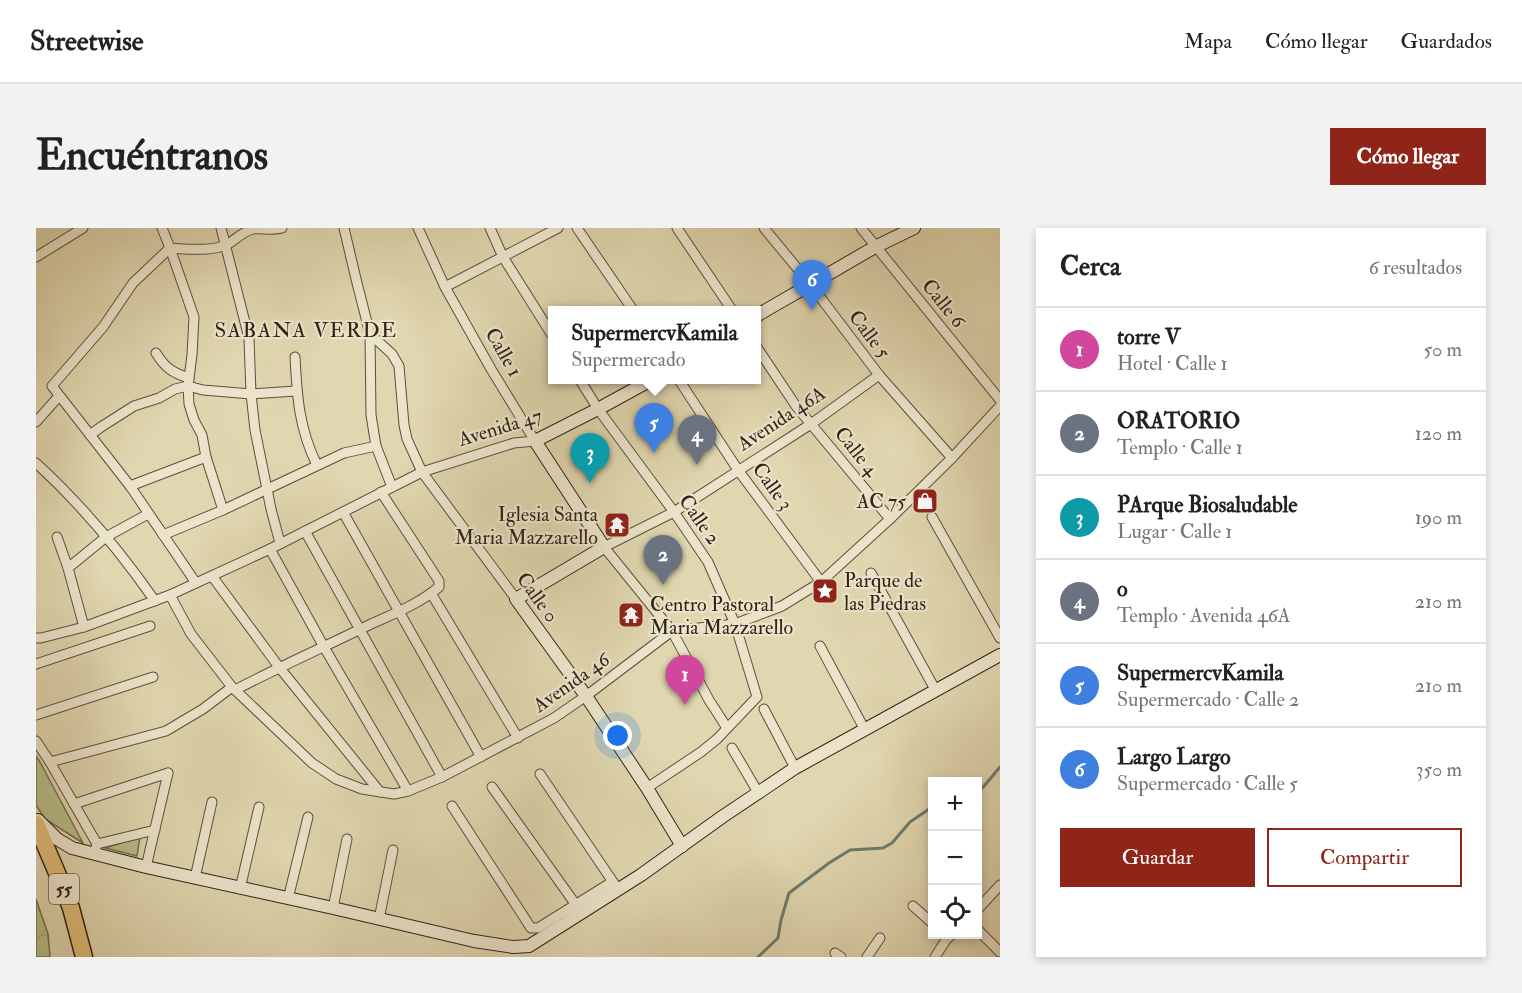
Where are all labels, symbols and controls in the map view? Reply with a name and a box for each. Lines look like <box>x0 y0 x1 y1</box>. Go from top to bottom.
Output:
text: Streetwise <box>30 24 144 59</box>
text: Mapa <box>1184 28 1232 55</box>
text: Cómo llegar <box>1265 28 1368 55</box>
text: Guardados <box>1401 28 1492 55</box>
button: Cómo llegar <box>1330 128 1486 185</box>
text: Encuéntranos <box>36 130 268 182</box>
text: Cerca <box>1060 251 1121 283</box>
text: 6 resultados <box>1369 255 1462 280</box>
pin: 6 <box>792 260 832 310</box>
street label: Calle 6 <box>916 274 971 334</box>
street label: Calle 5 <box>843 305 896 364</box>
popup <box>548 306 761 384</box>
district label: SABANA VERDE <box>214 317 398 344</box>
text: SupermercvKamila <box>571 319 738 347</box>
street label: Calle 1 <box>480 323 528 381</box>
text: torre V <box>1117 323 1180 351</box>
text: 1 <box>1076 337 1083 362</box>
text: 50 m <box>1423 337 1462 362</box>
text: Supermercado <box>571 347 685 372</box>
text: Hotel · Calle 1 <box>1117 351 1228 376</box>
street label: Avenida 46A <box>732 380 830 457</box>
street label: Avenida 47 <box>454 403 545 452</box>
pin: 5 <box>634 404 674 453</box>
text: ORATORIO <box>1117 407 1240 435</box>
pin: 4 <box>678 416 716 465</box>
text: 2 <box>1074 421 1085 446</box>
text: 120 m <box>1415 421 1462 446</box>
street label: Calle 4 <box>829 422 885 482</box>
pin: 3 <box>570 434 610 483</box>
text: Templo · Calle 1 <box>1117 435 1243 460</box>
street label: Calle 3 <box>747 457 798 515</box>
shop icon: AC 75 <box>910 486 940 516</box>
street label: Calle 2 <box>673 489 726 549</box>
place label: AC 75 <box>856 489 906 514</box>
text: PArque Biosaludable <box>1117 491 1298 519</box>
place label: Iglesia Santa Maria Mazzarello <box>455 502 599 550</box>
text: 3 <box>1076 505 1083 530</box>
text: 190 m <box>1415 505 1462 530</box>
temple icon: Iglesia Santa Maria Mazzarello <box>602 510 632 540</box>
text: Lugar · Calle 1 <box>1117 519 1232 544</box>
pin: 2 <box>644 536 682 585</box>
street label: Calle 0 <box>511 567 564 627</box>
place label: Parque de las Piedras <box>844 568 926 616</box>
text: o <box>1117 575 1128 603</box>
place icon: Parque de las Piedras <box>810 576 840 606</box>
text: 4 <box>1074 589 1085 614</box>
text: 210 m <box>1415 589 1462 614</box>
place label: Centro Pastoral Maria Mazzarello <box>650 592 793 640</box>
temple icon: Centro Pastoral Maria Mazzarello <box>616 600 646 630</box>
text: Templo · Avenida 46A <box>1117 603 1291 628</box>
street label: Avenida 46 <box>527 646 615 718</box>
pin: 1 <box>666 656 704 705</box>
text: SupermercvKamila <box>1117 659 1284 687</box>
text: 5 <box>1075 673 1084 698</box>
text: 210 m <box>1415 673 1462 698</box>
text: Supermercado · Calle 2 <box>1117 687 1299 712</box>
your location <box>603 721 632 750</box>
text: Largo Largo <box>1117 743 1231 771</box>
text: 6 <box>1074 757 1085 782</box>
text: 350 m <box>1416 757 1462 782</box>
text: Supermercado · Calle 5 <box>1117 771 1298 796</box>
map controls <box>928 777 982 939</box>
button: + <box>928 777 982 831</box>
button: Guardar <box>1060 828 1255 887</box>
button: Compartir <box>1267 828 1462 887</box>
button: − <box>928 831 982 885</box>
road number: 55 <box>49 874 79 904</box>
button: locate <box>928 885 982 939</box>

